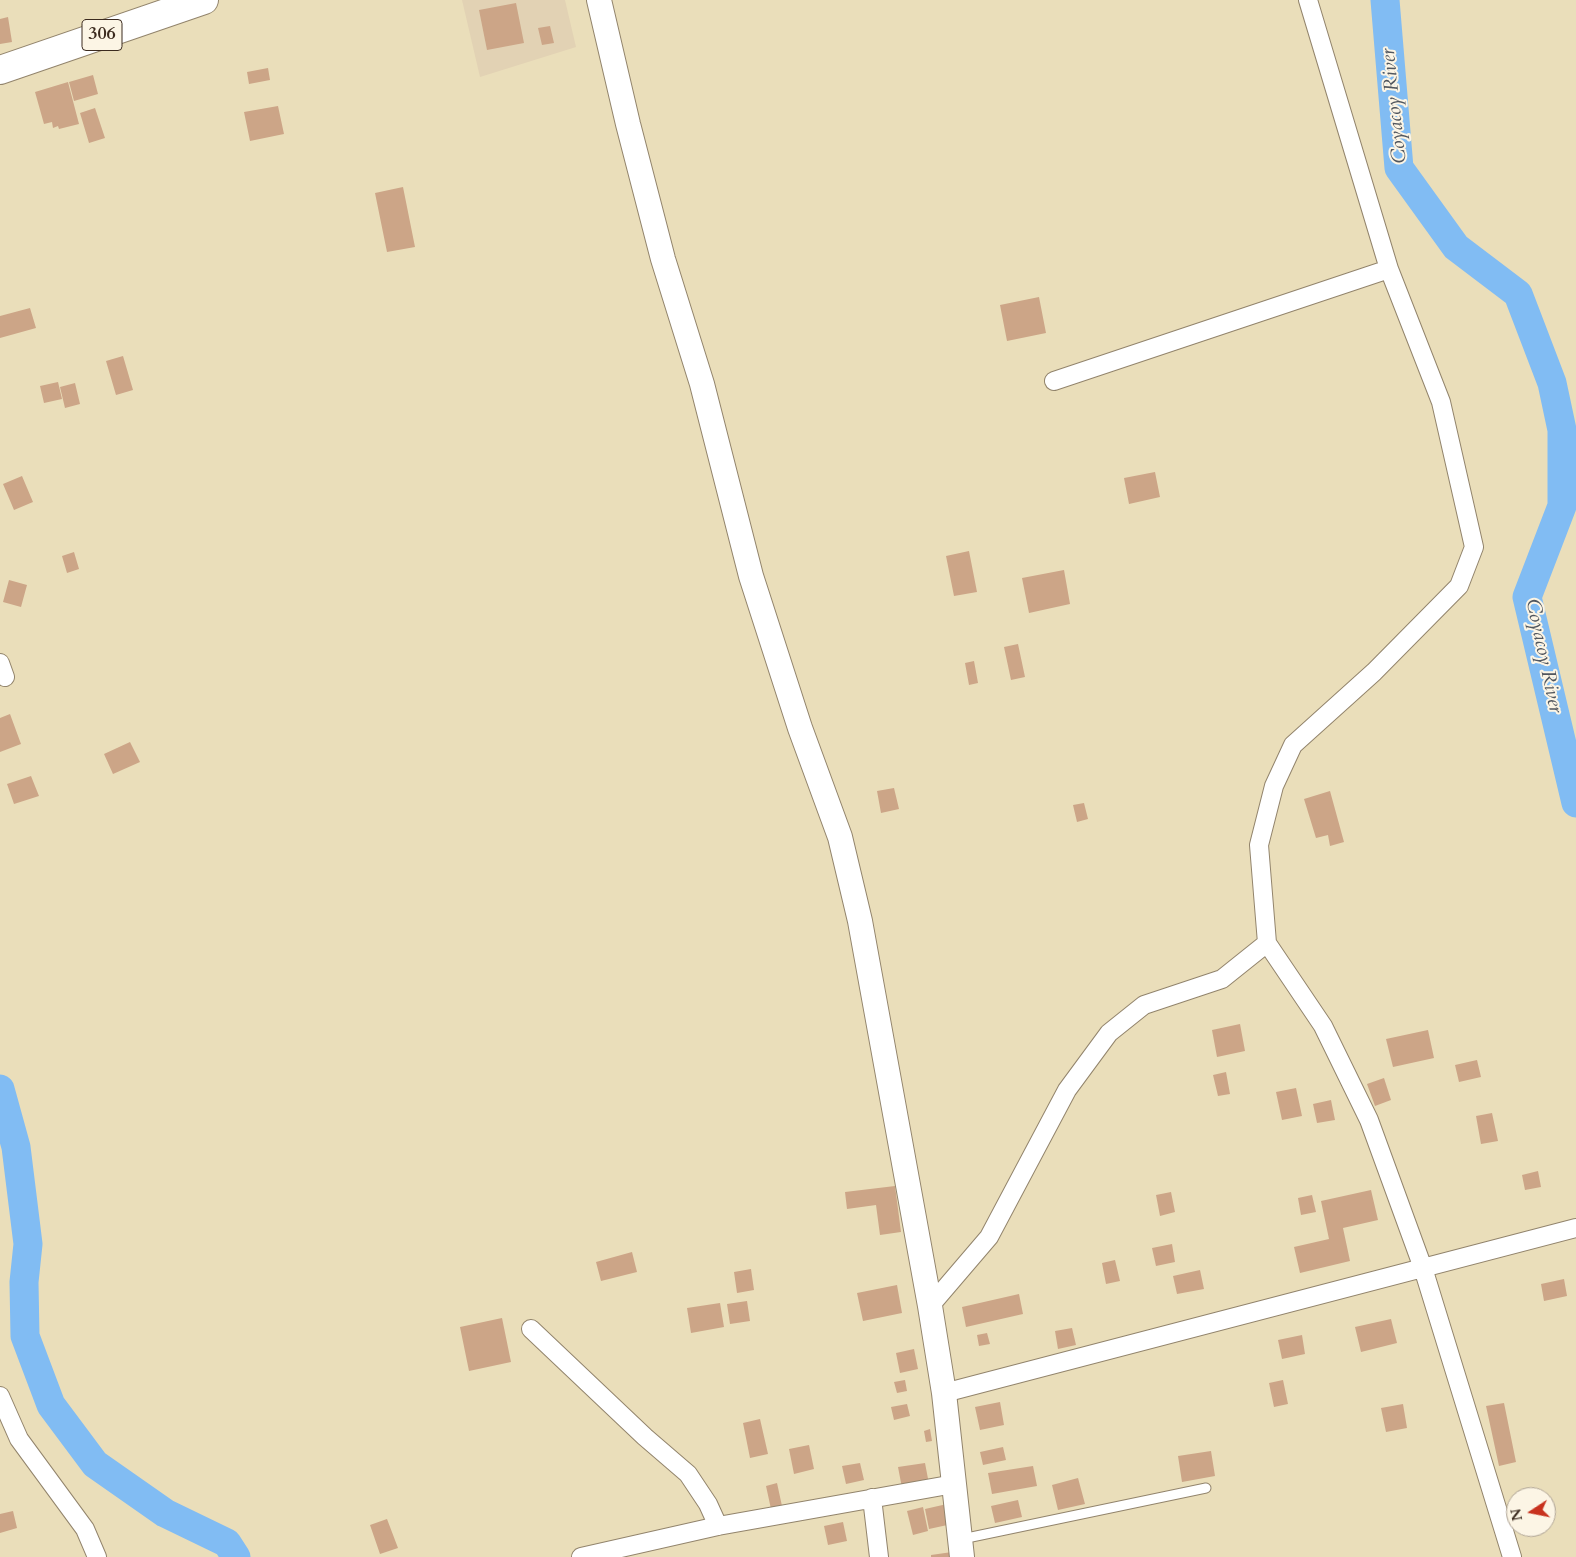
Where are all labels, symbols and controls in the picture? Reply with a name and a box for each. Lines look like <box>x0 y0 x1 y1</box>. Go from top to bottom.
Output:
road number: 306 <box>82 20 122 50</box>
water label: Coyacoy River <box>1377 47 1413 165</box>
water label: Coyacoy River <box>1519 597 1567 715</box>
north arrow <box>1506 1487 1556 1537</box>
text: N <box>1506 1507 1527 1523</box>

